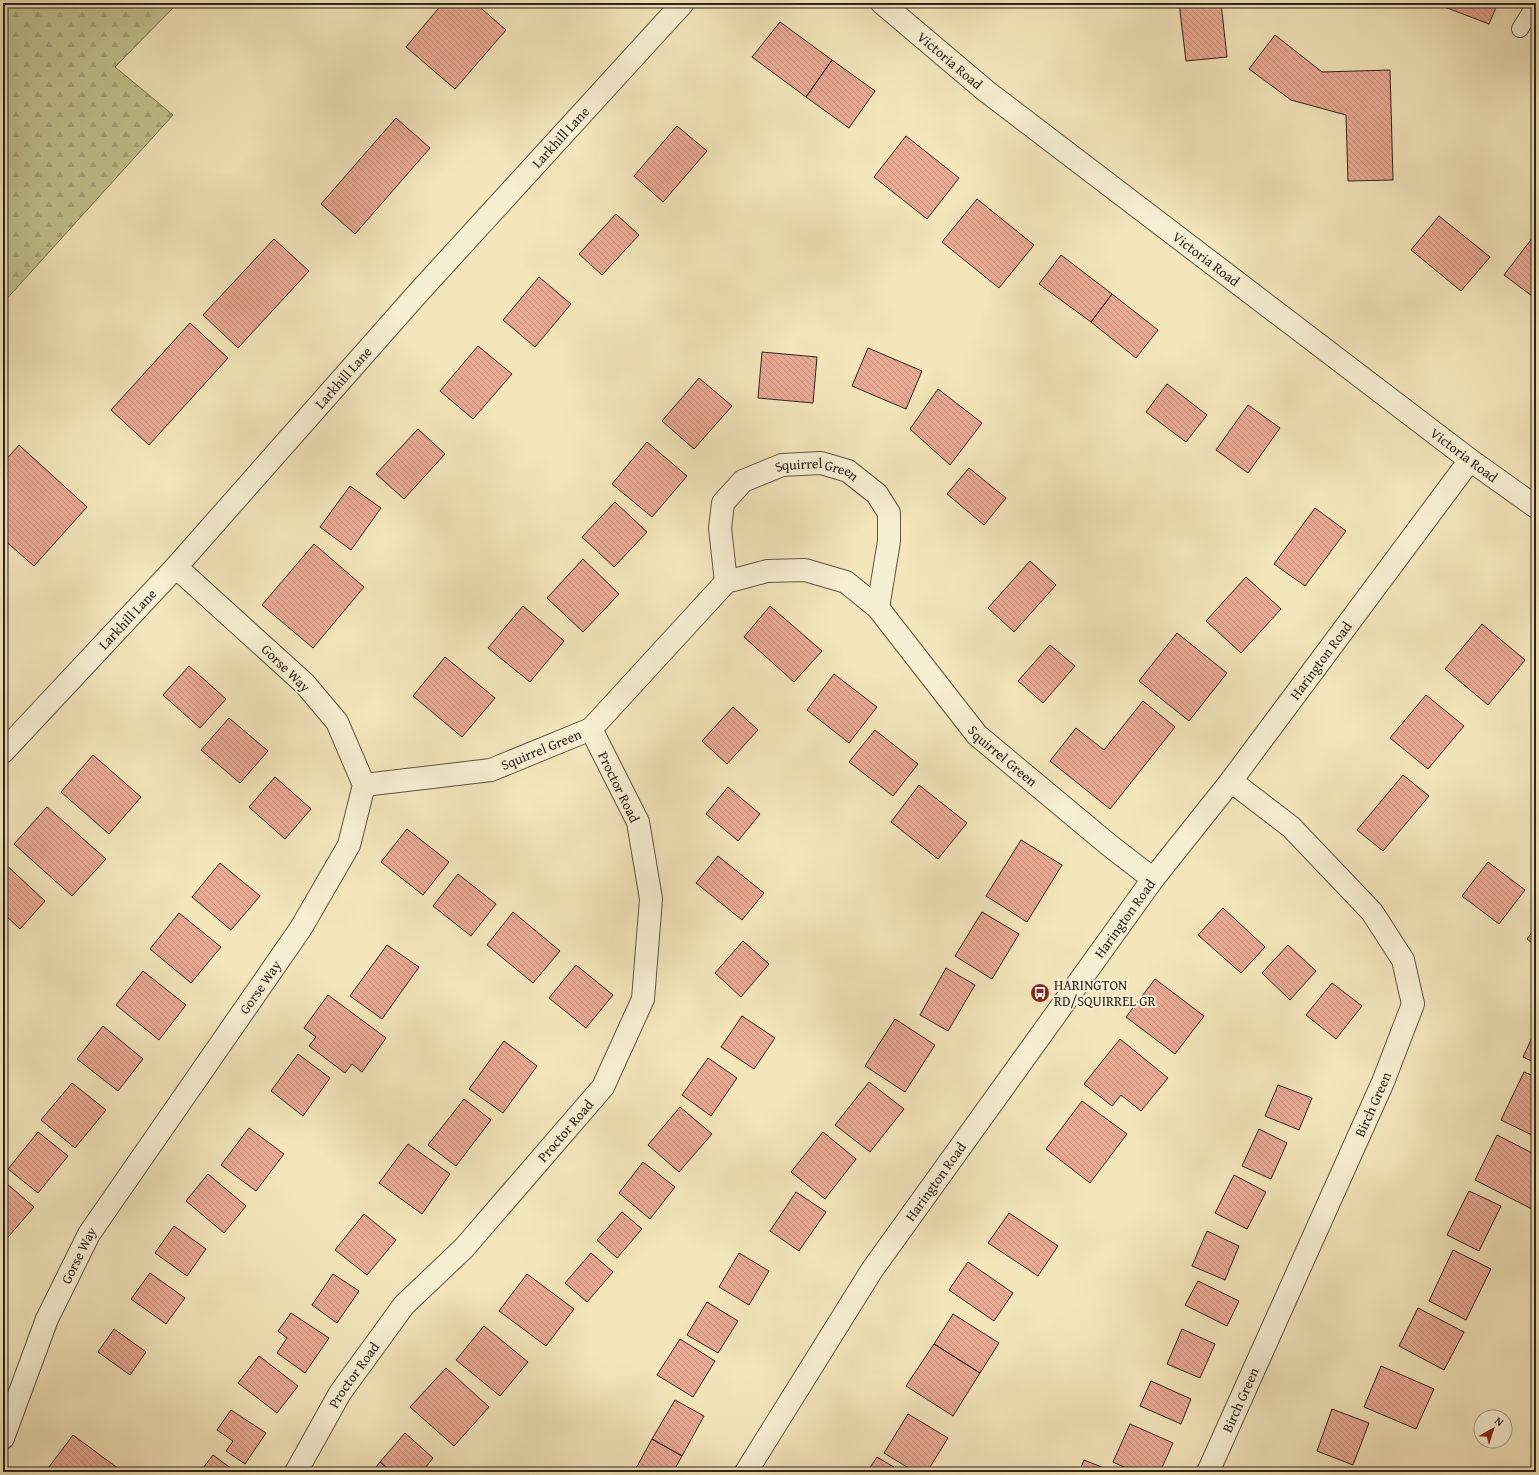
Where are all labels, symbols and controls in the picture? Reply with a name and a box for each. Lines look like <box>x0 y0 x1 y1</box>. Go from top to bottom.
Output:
street label: Victoria Road <box>913 27 987 94</box>
street label: Larkhill Lane <box>527 102 594 172</box>
street label: Victoria Road <box>1168 227 1244 291</box>
street label: Larkhill Lane <box>310 342 377 413</box>
street label: Victoria Road <box>1426 423 1502 487</box>
street label: Squirrel Green <box>772 453 863 486</box>
street label: Larkhill Lane <box>94 584 161 654</box>
street label: Harington Road <box>1285 617 1357 704</box>
street label: Gorse Way <box>257 640 315 697</box>
street label: Squirrel Green <box>963 721 1042 791</box>
street label: Squirrel Green <box>498 724 585 775</box>
street label: Proctor Road <box>593 748 645 826</box>
street label: Harington Road <box>1089 874 1160 962</box>
street label: Gorse Way <box>234 956 286 1018</box>
place label: HARINGTON RD/SQUIRREL GR <box>1054 975 1156 1011</box>
bus stop icon: HARINGTON RD/SQUIRREL GR <box>1029 982 1051 1004</box>
street label: Birch Green <box>1350 1069 1396 1140</box>
street label: Proctor Road <box>533 1095 598 1166</box>
street label: Harington Road <box>900 1138 971 1225</box>
street label: Gorse Way <box>56 1223 101 1287</box>
street label: Proctor Road <box>324 1337 384 1412</box>
street label: Birch Green <box>1217 1364 1264 1436</box>
north arrow <box>1473 1409 1513 1449</box>
text: N <box>1491 1413 1508 1430</box>

